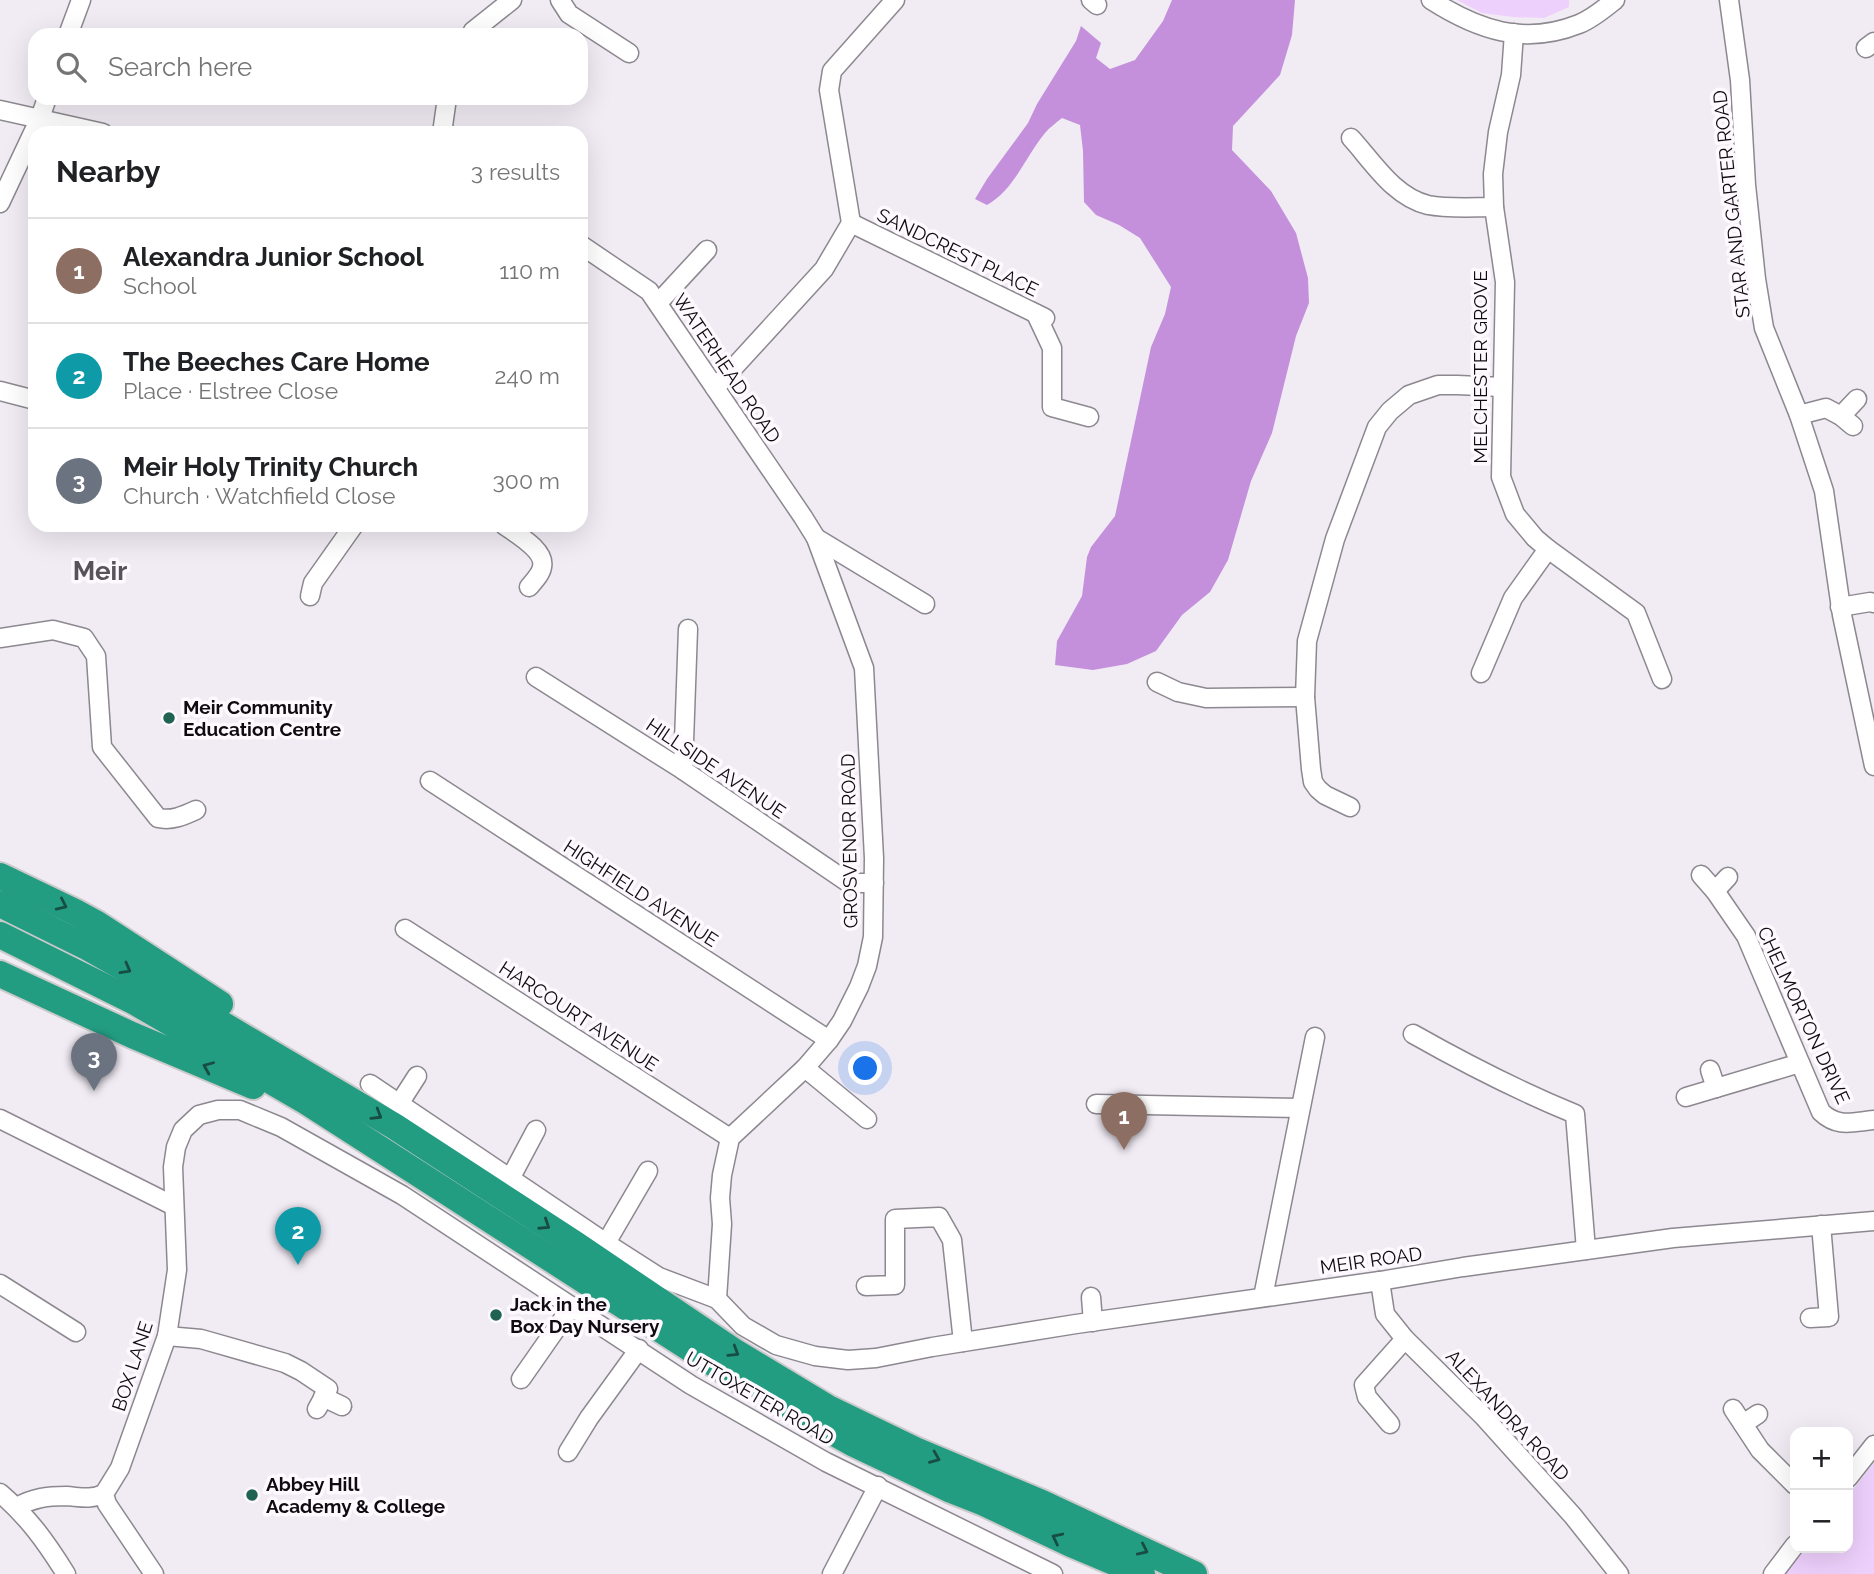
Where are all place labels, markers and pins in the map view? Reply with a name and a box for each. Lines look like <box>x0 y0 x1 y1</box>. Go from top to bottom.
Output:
place label: Meir Community Education Centre <box>183 696 341 740</box>
marker: Meir Community Education Centre <box>161 710 177 726</box>
pin: 3 <box>71 1033 117 1091</box>
pin: 1 <box>1101 1092 1147 1150</box>
pin: 2 <box>275 1207 321 1265</box>
place label: Jack in the Box Day Nursery <box>510 1293 660 1337</box>
marker: Jack in the Box Day Nursery <box>488 1307 504 1323</box>
place label: Abbey Hill Academy & College <box>266 1473 445 1517</box>
marker: Abbey Hill Academy & College <box>244 1487 260 1503</box>

